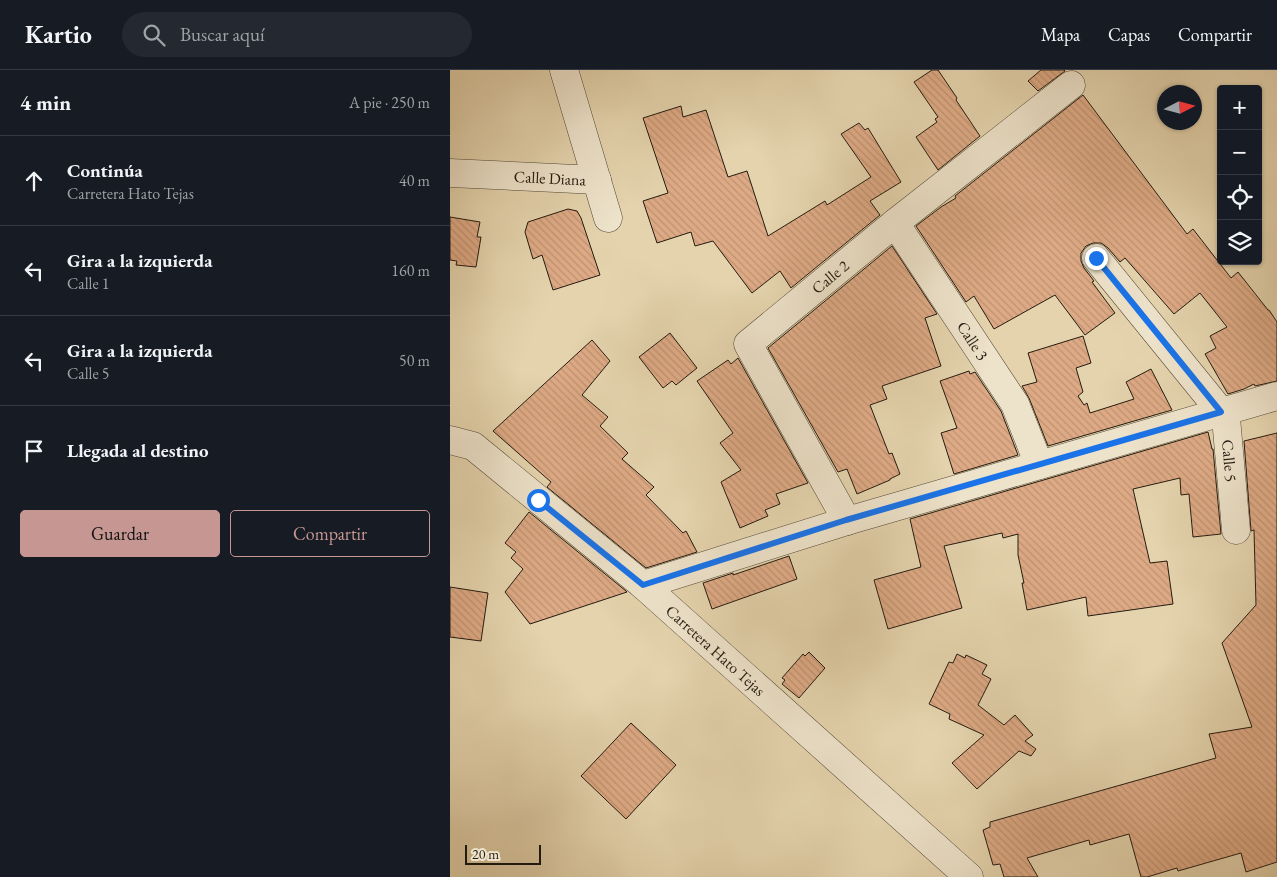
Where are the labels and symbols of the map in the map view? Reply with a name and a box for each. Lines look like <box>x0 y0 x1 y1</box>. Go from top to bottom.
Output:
north arrow <box>1157 85 1202 130</box>
street label: Calle Diana <box>513 166 587 190</box>
route end <box>1085 247 1108 270</box>
street label: Calle 2 <box>807 255 854 299</box>
street label: Calle 3 <box>952 317 993 365</box>
street label: Calle 5 <box>1217 439 1242 483</box>
route start <box>527 489 550 512</box>
street label: Carretera Hato Tejas <box>661 600 770 701</box>
scale bar <box>465 842 541 865</box>

